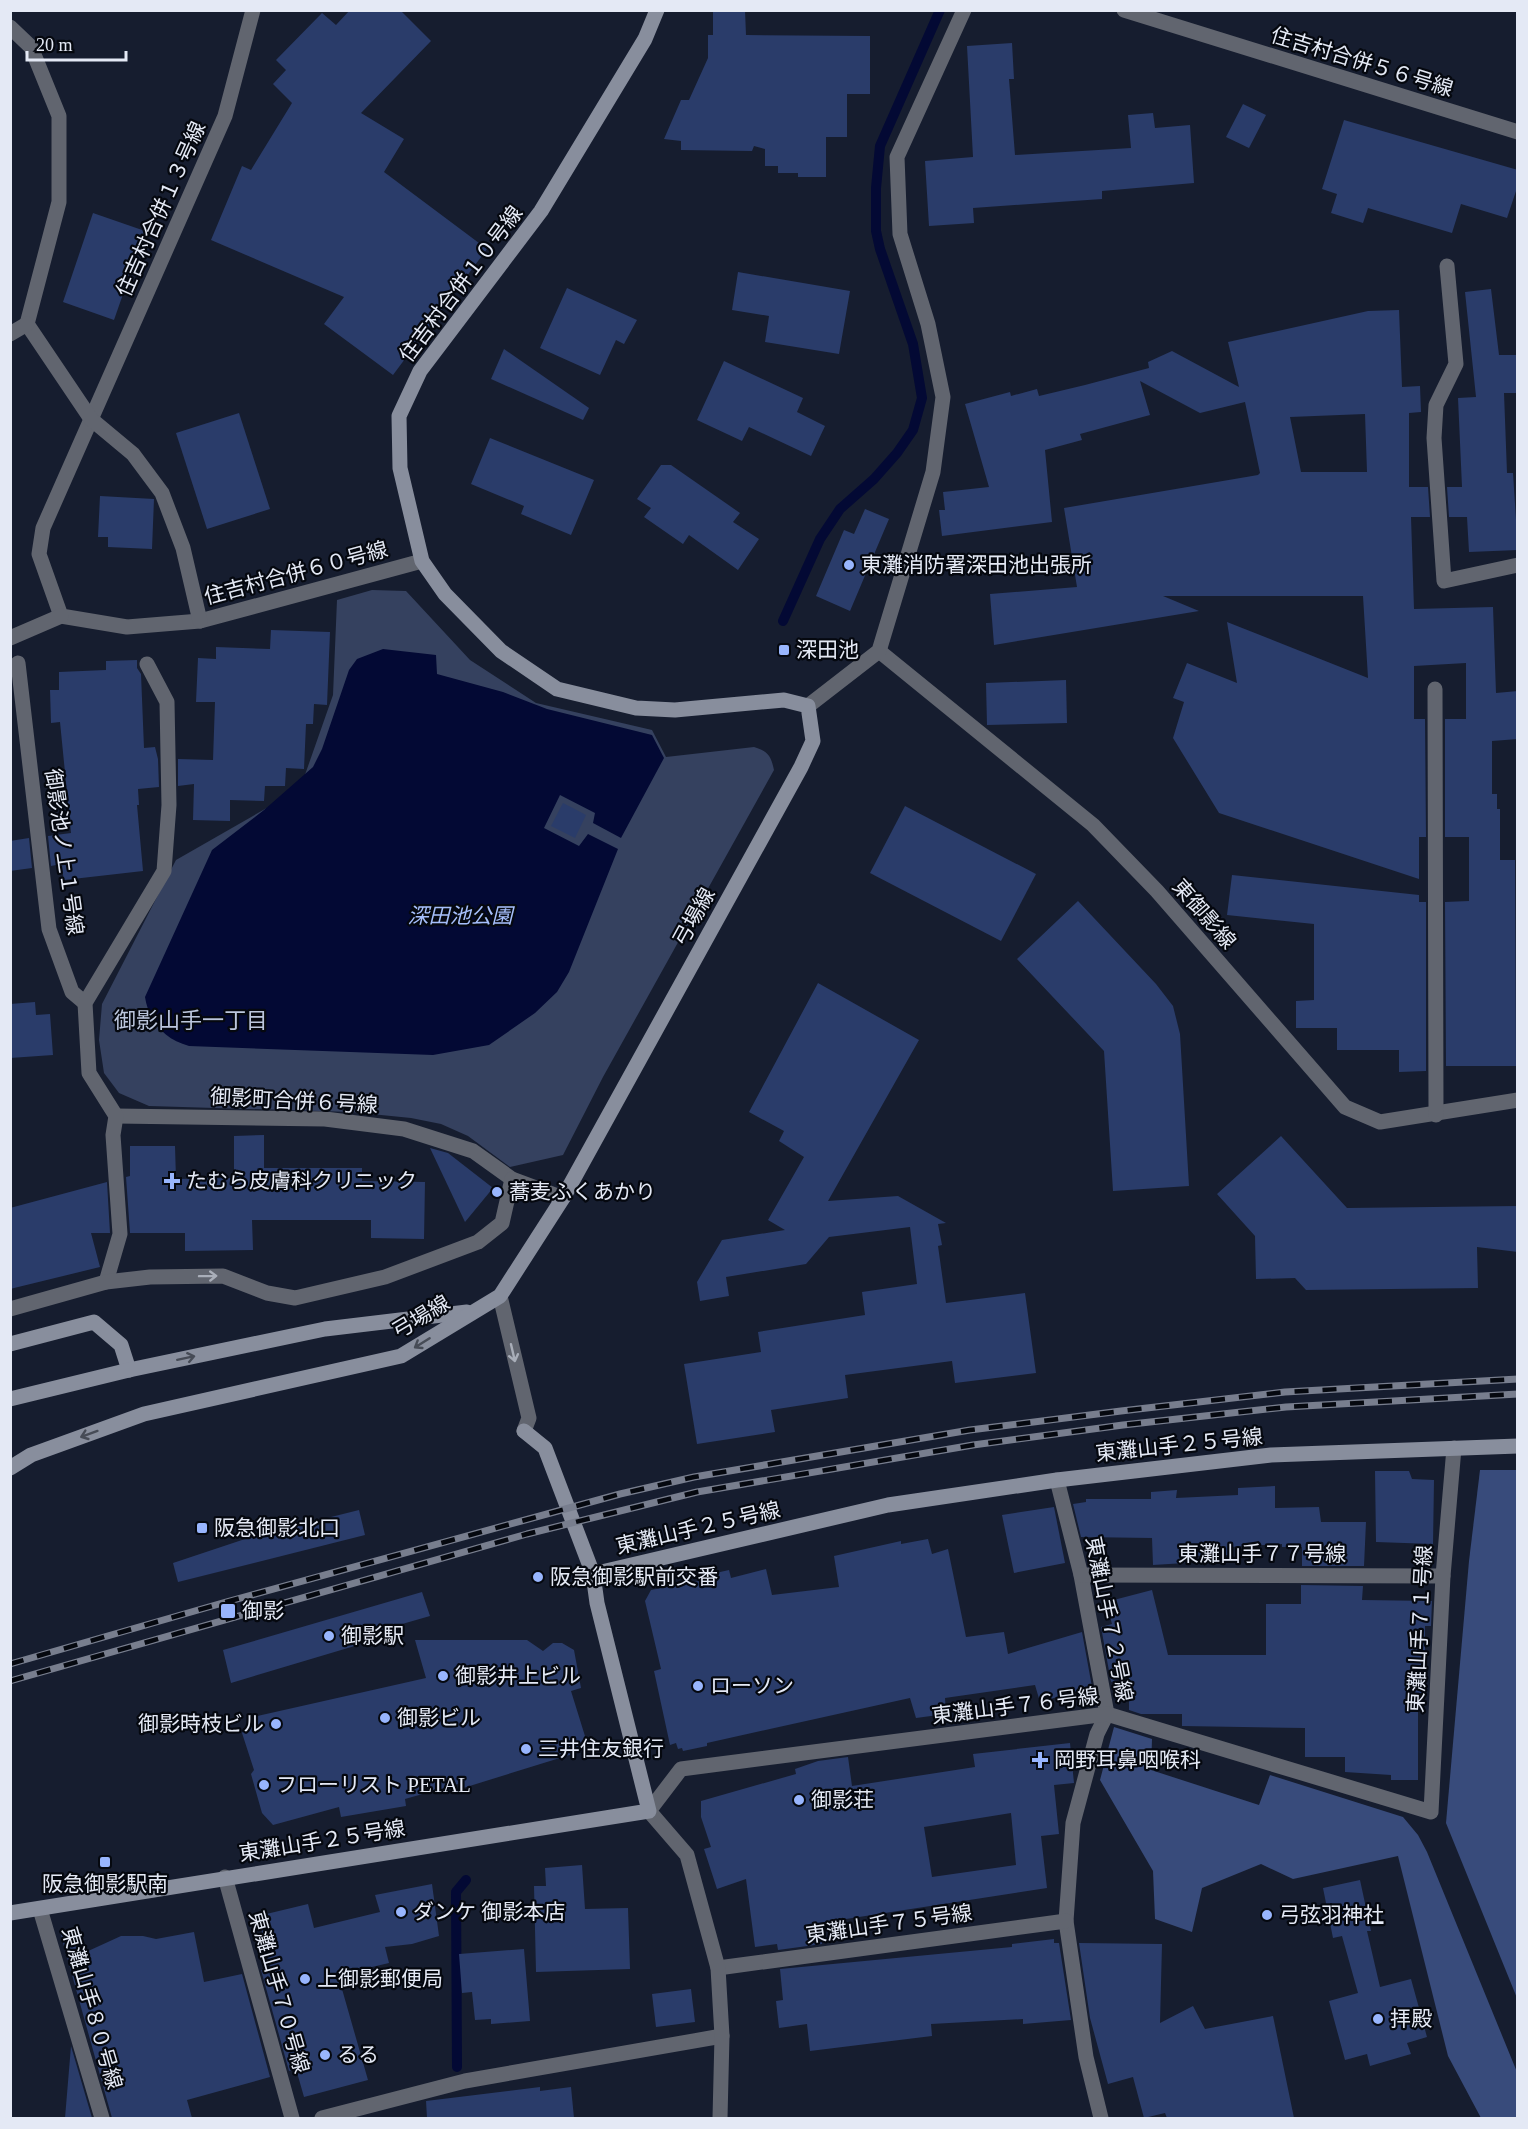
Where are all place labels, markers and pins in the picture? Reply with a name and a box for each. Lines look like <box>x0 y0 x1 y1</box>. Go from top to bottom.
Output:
place label: 東灘消防署深田池出張所 <box>861 553 1092 577</box>
marker: 東灘消防署深田池出張所 <box>842 558 856 572</box>
place label: 深田池 <box>796 638 859 662</box>
marker: 深田池 <box>777 643 791 657</box>
place label: たむら皮膚科クリニック <box>186 1169 417 1193</box>
marker: たむら皮膚科クリニック <box>163 1172 181 1190</box>
place label: 蕎麦ふくあかり <box>509 1180 656 1204</box>
marker: 蕎麦ふくあかり <box>490 1185 504 1199</box>
place label: 阪急御影北口 <box>214 1516 340 1540</box>
marker: 阪急御影北口 <box>195 1521 209 1535</box>
place label: 阪急御影駅前交番 <box>550 1565 718 1589</box>
marker: 阪急御影駅前交番 <box>531 1570 545 1584</box>
place label: 御影 <box>242 1599 284 1623</box>
marker: 御影 <box>219 1602 237 1620</box>
place label: 御影駅 <box>341 1624 404 1648</box>
marker: 御影駅 <box>322 1629 336 1643</box>
place label: 御影井上ビル <box>455 1664 581 1688</box>
marker: 御影井上ビル <box>436 1669 450 1683</box>
place label: ローソン <box>710 1674 794 1698</box>
marker: ローソン <box>691 1679 705 1693</box>
place label: 御影ビル <box>397 1706 481 1730</box>
marker: 御影ビル <box>378 1711 392 1725</box>
place label: 御影時枝ビル <box>138 1712 264 1736</box>
marker: 御影時枝ビル <box>269 1717 283 1731</box>
place label: 三井住友銀行 <box>538 1737 664 1761</box>
marker: 三井住友銀行 <box>519 1742 533 1756</box>
place label: 岡野耳鼻咽喉科 <box>1054 1748 1201 1772</box>
marker: 岡野耳鼻咽喉科 <box>1031 1751 1049 1769</box>
place label: フローリスト PETAL <box>276 1773 471 1797</box>
marker: フローリスト PETAL <box>257 1778 271 1792</box>
place label: 御影荘 <box>811 1788 874 1812</box>
marker: 御影荘 <box>792 1793 806 1807</box>
marker: 阪急御影駅南 <box>98 1855 112 1869</box>
place label: 阪急御影駅南 <box>42 1872 168 1896</box>
place label: ダンケ 御影本店 <box>413 1900 565 1924</box>
place label: 弓弦羽神社 <box>1279 1903 1384 1927</box>
marker: ダンケ 御影本店 <box>394 1905 408 1919</box>
marker: 弓弦羽神社 <box>1260 1908 1274 1922</box>
place label: 上御影郵便局 <box>317 1967 443 1991</box>
marker: 上御影郵便局 <box>298 1972 312 1986</box>
place label: 拝殿 <box>1390 2007 1432 2031</box>
marker: 拝殿 <box>1371 2012 1385 2026</box>
place label: るる <box>337 2043 379 2067</box>
marker: るる <box>318 2048 332 2062</box>

